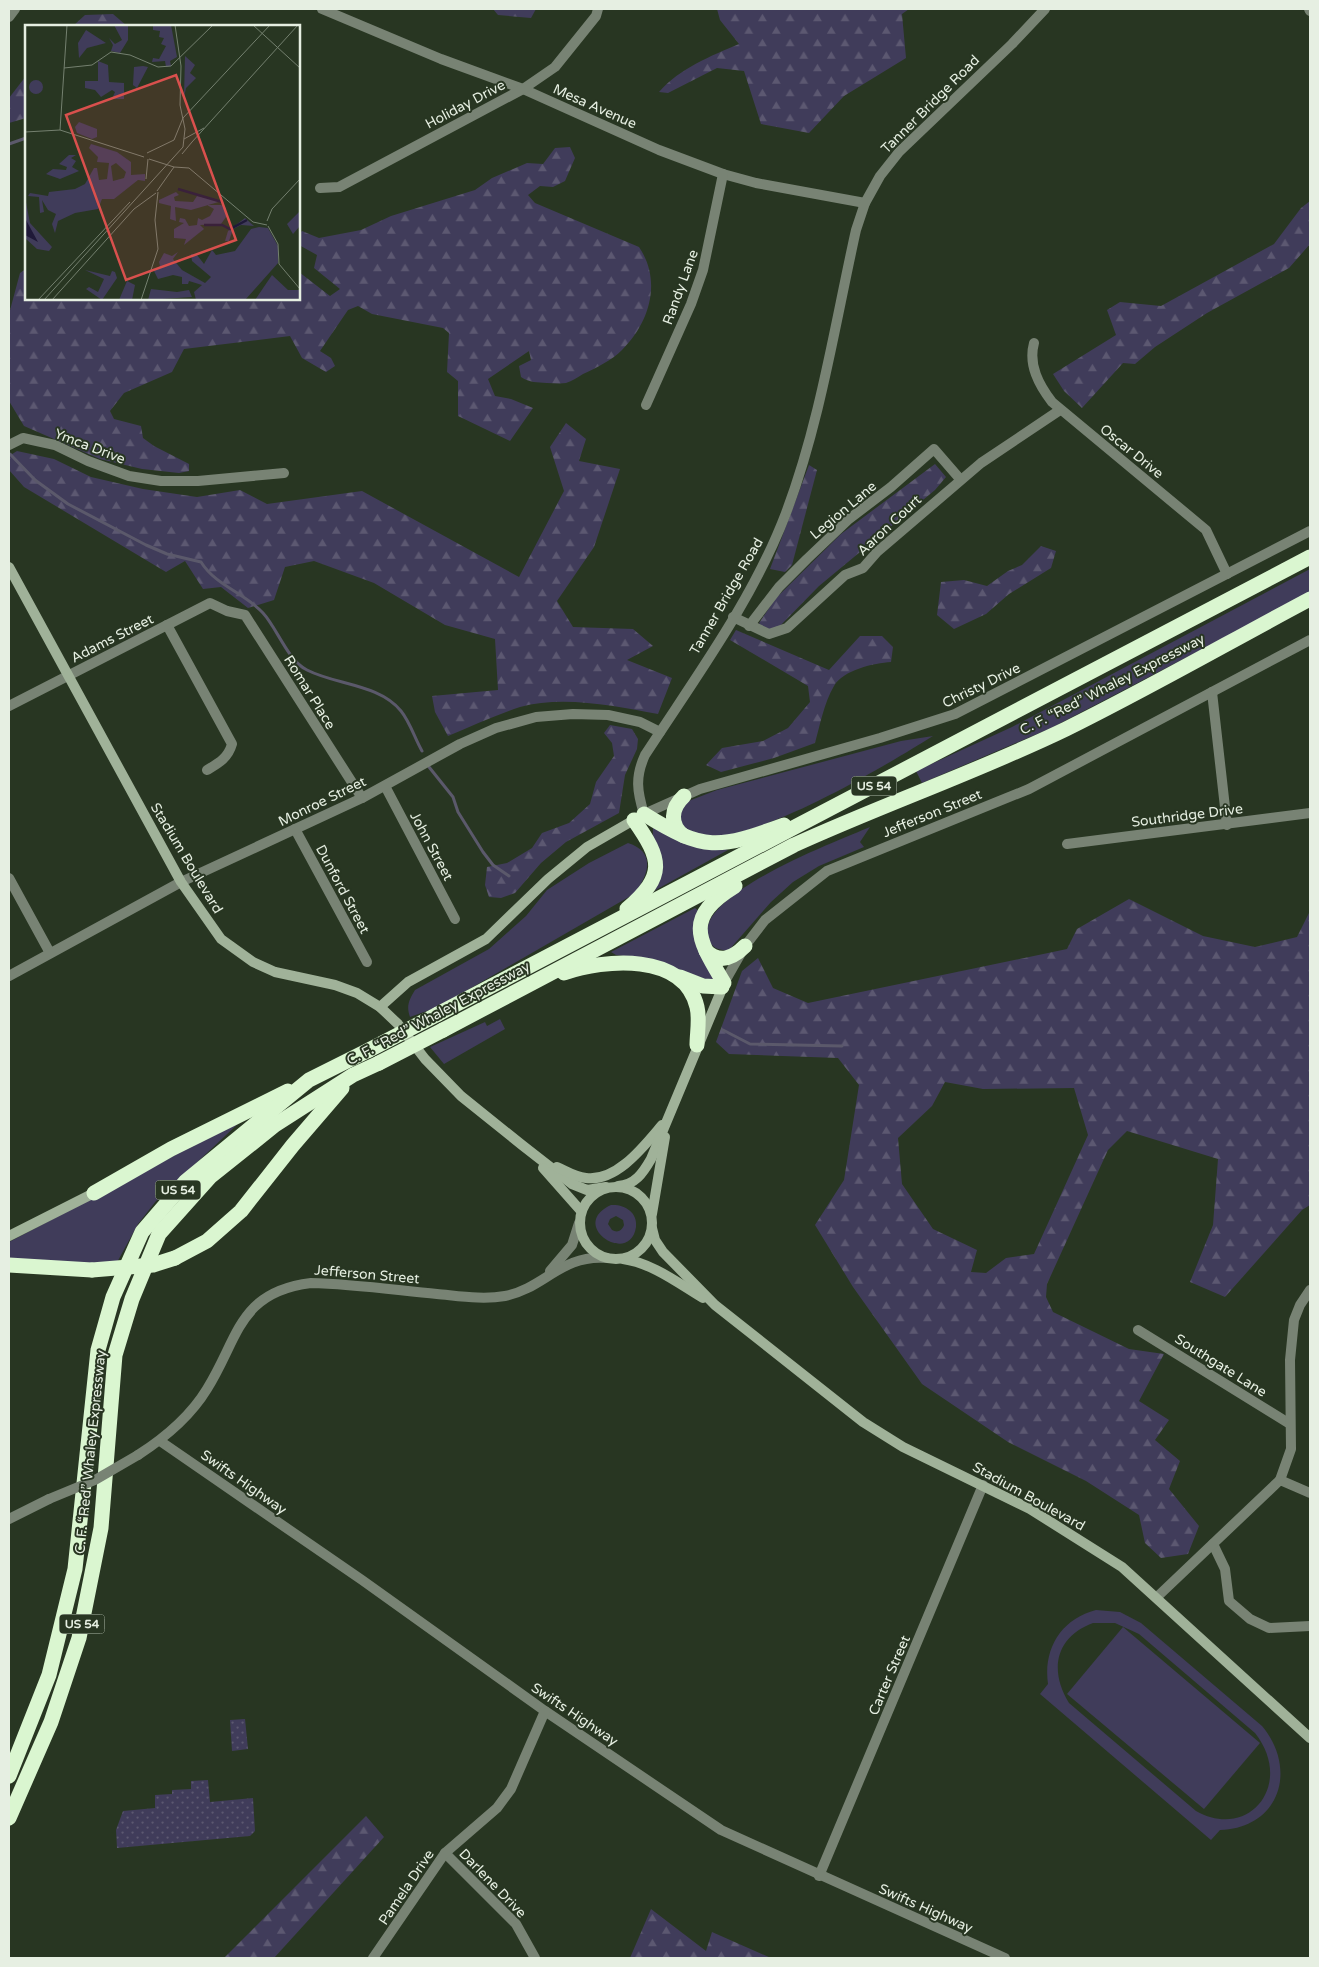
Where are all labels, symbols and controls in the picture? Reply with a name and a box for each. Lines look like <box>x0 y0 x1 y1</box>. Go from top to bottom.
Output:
inset map <box>25 25 300 300</box>
street label: Tanner Bridge Road <box>878 52 983 157</box>
street label: Holiday Drive <box>422 76 508 133</box>
street label: Mesa Avenue <box>550 80 639 132</box>
street label: Randy Lane <box>659 247 702 327</box>
street label: Oscar Drive <box>1096 421 1167 482</box>
street label: Ymca Drive <box>52 425 128 468</box>
street label: Legion Lane <box>807 478 880 543</box>
street label: Aaron Court <box>854 491 925 559</box>
street label: Tanner Bridge Road <box>686 535 767 658</box>
street label: Adams Street <box>68 610 157 666</box>
street label: C. F. “Red” Whaley Expressway <box>1017 630 1208 739</box>
street label: Romar Place <box>280 652 339 733</box>
street label: Christy Drive <box>939 659 1023 712</box>
street label: Monroe Street <box>276 773 369 830</box>
road number: US 54 <box>852 776 896 796</box>
street label: Jefferson Street <box>880 786 985 841</box>
street label: Stadium Boulevard <box>147 800 226 917</box>
street label: Southridge Drive <box>1130 800 1244 831</box>
street label: John Street <box>406 809 457 884</box>
street label: Dunford Street <box>312 842 373 937</box>
street label: C. F. “Red” Whaley Expressway <box>344 958 533 1069</box>
road number: US 54 <box>156 1180 200 1200</box>
street label: Jefferson Street <box>314 1261 421 1288</box>
street label: Southgate Lane <box>1172 1330 1270 1401</box>
street label: C. F. “Red” Whaley Expressway <box>71 1349 110 1555</box>
street label: Swifts Highway <box>197 1446 290 1519</box>
street label: Stadium Boulevard <box>970 1458 1088 1534</box>
road number: US 54 <box>59 1615 104 1634</box>
street label: Carter Street <box>865 1632 914 1718</box>
street label: Swifts Highway <box>528 1679 622 1750</box>
street label: Darlene Drive <box>455 1845 530 1922</box>
street label: Pamela Drive <box>375 1846 438 1928</box>
street label: Swifts Highway <box>876 1880 976 1937</box>

